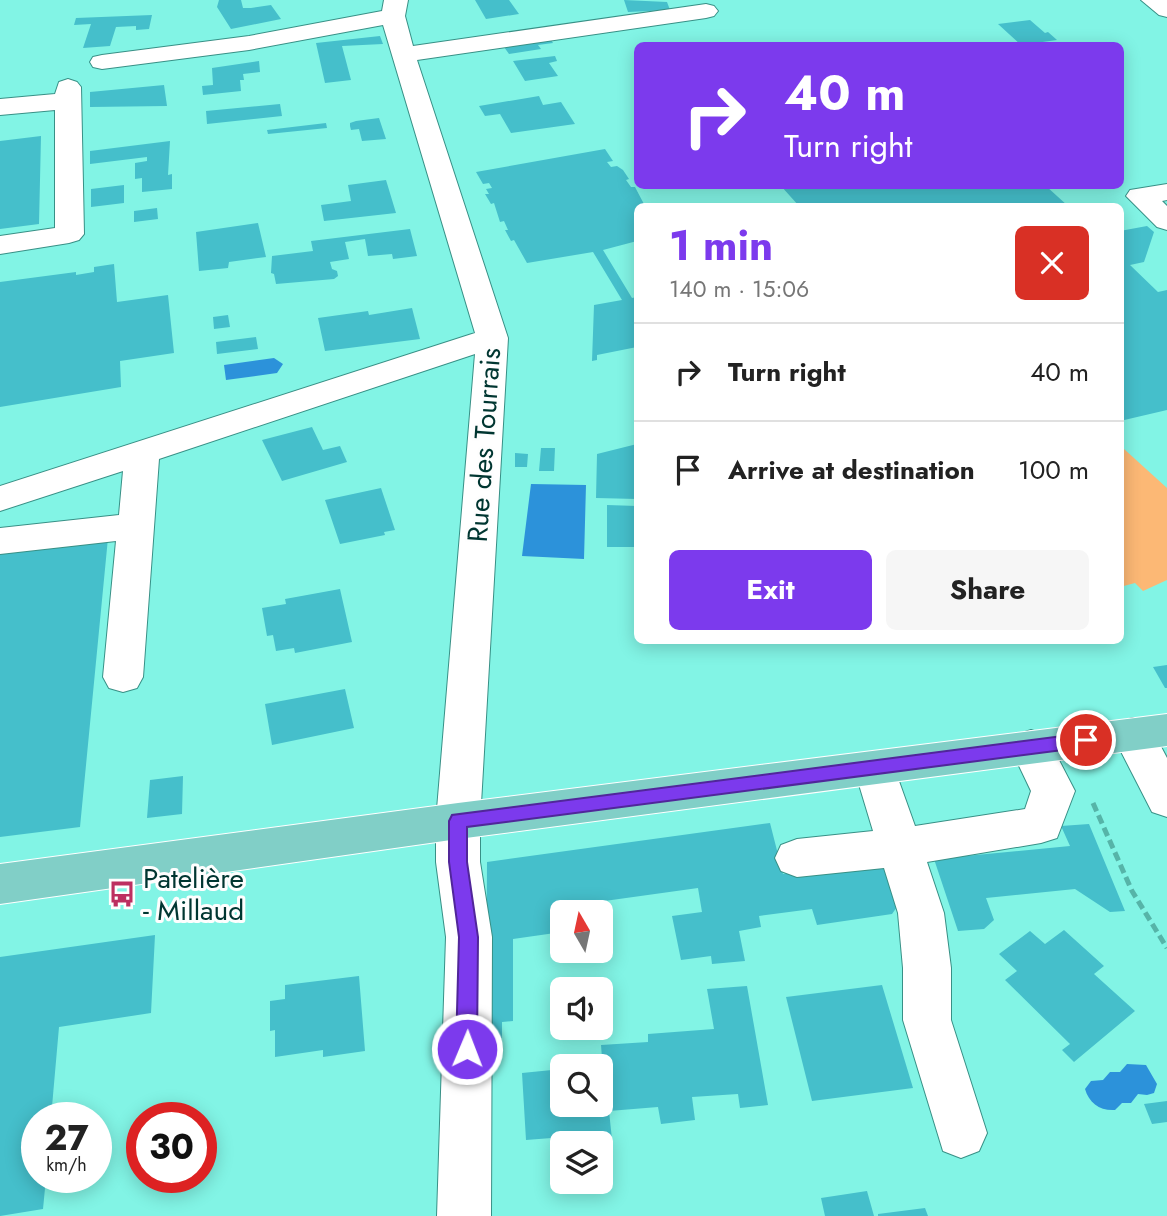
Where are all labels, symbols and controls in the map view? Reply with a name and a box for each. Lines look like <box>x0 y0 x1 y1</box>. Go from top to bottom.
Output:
text: 40 m <box>784 58 906 128</box>
icon: right <box>669 70 760 161</box>
text: Turn right <box>784 123 913 169</box>
text: 1 min <box>669 215 773 276</box>
button: close <box>1015 226 1089 300</box>
text: 140 m · 15:06 <box>669 272 809 306</box>
street label: Rue des Tourrais <box>457 346 511 544</box>
icon: right <box>669 353 707 391</box>
text: Turn right <box>728 353 846 391</box>
text: 40 m <box>1030 353 1089 391</box>
icon: arrive <box>669 451 707 489</box>
text: Arrive at destination <box>728 451 975 489</box>
text: 100 m <box>1018 451 1089 489</box>
button: Exit <box>669 550 872 630</box>
button: Share <box>886 550 1089 630</box>
pin <box>1056 710 1116 770</box>
icon: arrive <box>1067 721 1105 759</box>
place label: Patelière - Millaud <box>143 858 244 931</box>
bus stop icon: Patelière - Millaud <box>107 879 137 909</box>
north arrow <box>550 900 612 962</box>
map controls <box>550 900 613 1194</box>
button: sound <box>550 977 613 1040</box>
position arrow <box>430 1012 504 1086</box>
button: search <box>550 1054 613 1117</box>
speed limit sign: 30 <box>126 1102 217 1193</box>
text: 27 <box>44 1113 89 1163</box>
button: layers <box>550 1131 613 1194</box>
text: km/h <box>46 1152 87 1178</box>

